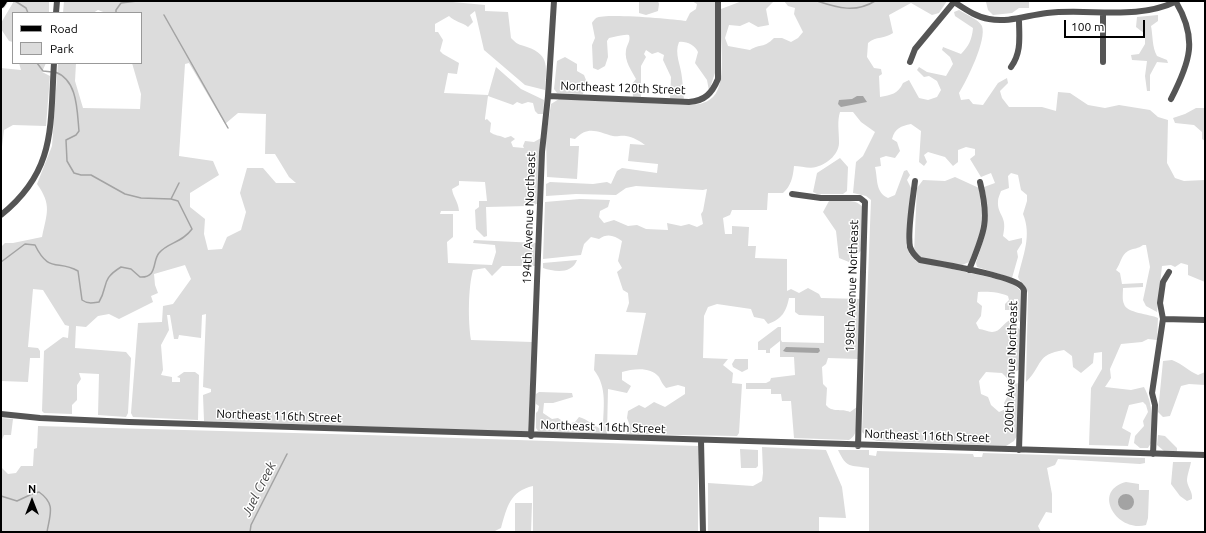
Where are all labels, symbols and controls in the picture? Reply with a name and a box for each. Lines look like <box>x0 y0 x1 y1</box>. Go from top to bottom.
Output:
legend <box>12 12 142 64</box>
scale bar <box>1066 12 1147 38</box>
text: 100 m <box>1071 20 1104 33</box>
text: Road <box>50 22 78 35</box>
text: Park <box>50 42 74 55</box>
street label: Northeast 120th Street <box>560 79 686 97</box>
street label: 194th Avenue Northeast <box>519 152 539 284</box>
street label: 198th Avenue Northeast <box>842 220 862 352</box>
street label: 200th Avenue Northeast <box>1001 301 1021 433</box>
street label: Northeast 116th Street <box>216 407 342 425</box>
street label: Northeast 116th Street <box>540 418 666 436</box>
street label: Northeast 116th Street <box>864 427 990 445</box>
water label: Juel Creek <box>239 459 279 519</box>
north arrow <box>12 481 52 521</box>
text: N <box>28 483 36 495</box>

